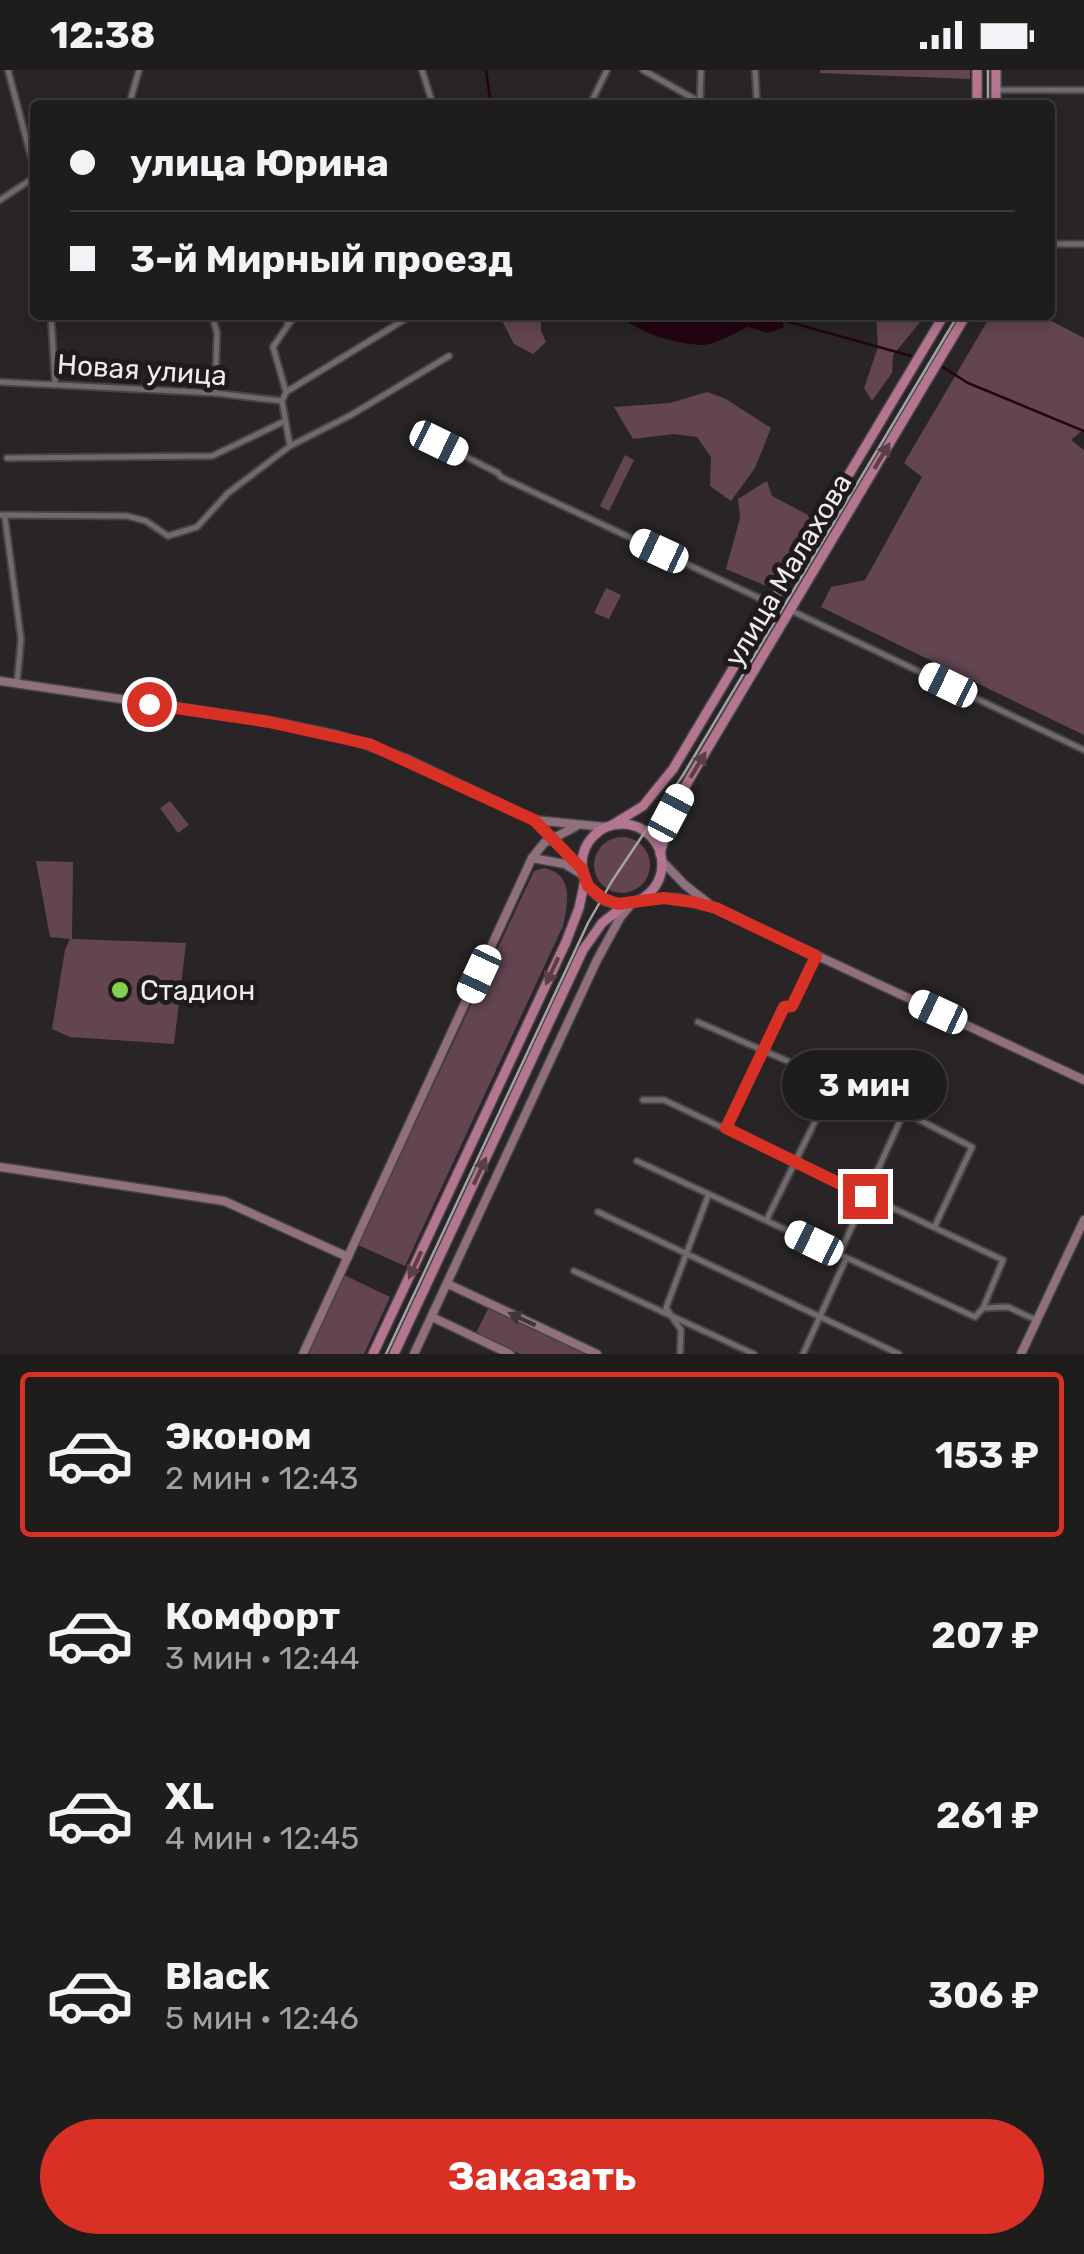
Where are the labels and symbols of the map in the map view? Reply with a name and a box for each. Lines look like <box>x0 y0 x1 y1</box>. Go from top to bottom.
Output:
street label: Новая улица <box>56 348 228 392</box>
car <box>405 416 473 470</box>
one-way arrow <box>873 442 890 470</box>
street label: улица Малахова <box>717 468 859 672</box>
car <box>625 525 693 577</box>
car <box>914 658 982 712</box>
route start <box>127 682 172 727</box>
one-way arrow <box>689 751 706 779</box>
car <box>644 779 698 847</box>
car <box>453 940 505 1008</box>
one-way arrow <box>544 957 561 986</box>
place label: Стадион <box>140 974 255 1007</box>
marker: Стадион <box>109 979 131 1001</box>
car <box>904 986 972 1038</box>
callout: 3 мин <box>782 1051 948 1121</box>
one-way arrow <box>472 1156 489 1185</box>
route end <box>843 1174 888 1219</box>
car <box>780 1216 848 1270</box>
one-way arrow <box>406 1251 423 1280</box>
one-way arrow <box>508 1311 537 1327</box>

